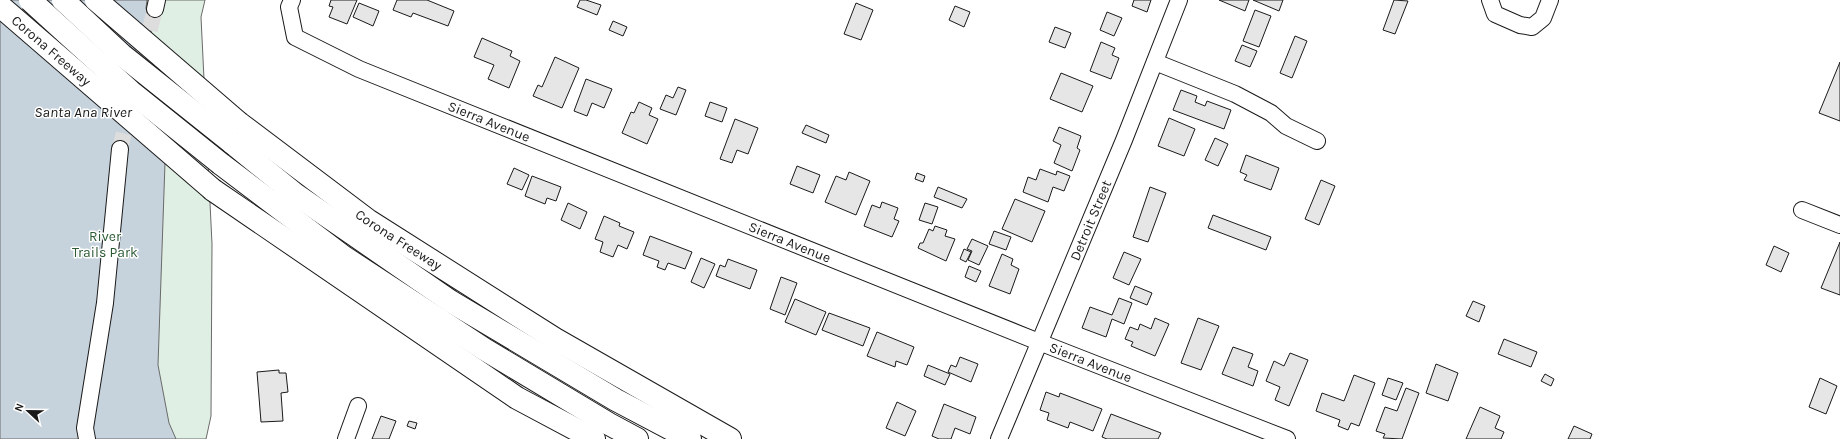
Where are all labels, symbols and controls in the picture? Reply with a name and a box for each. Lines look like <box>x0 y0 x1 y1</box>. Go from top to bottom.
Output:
street label: Corona Freeway <box>8 12 95 90</box>
street label: Sierra Avenue <box>445 98 533 146</box>
water label: Santa Ana River <box>34 103 133 121</box>
street label: Detroit Street <box>1067 178 1115 263</box>
street label: Corona Freeway <box>352 206 445 274</box>
street label: Sierra Avenue <box>746 218 833 267</box>
park label: River Trails Park <box>72 228 138 261</box>
street label: Sierra Avenue <box>1047 339 1134 386</box>
north arrow <box>8 391 48 431</box>
text: N <box>12 401 27 414</box>

